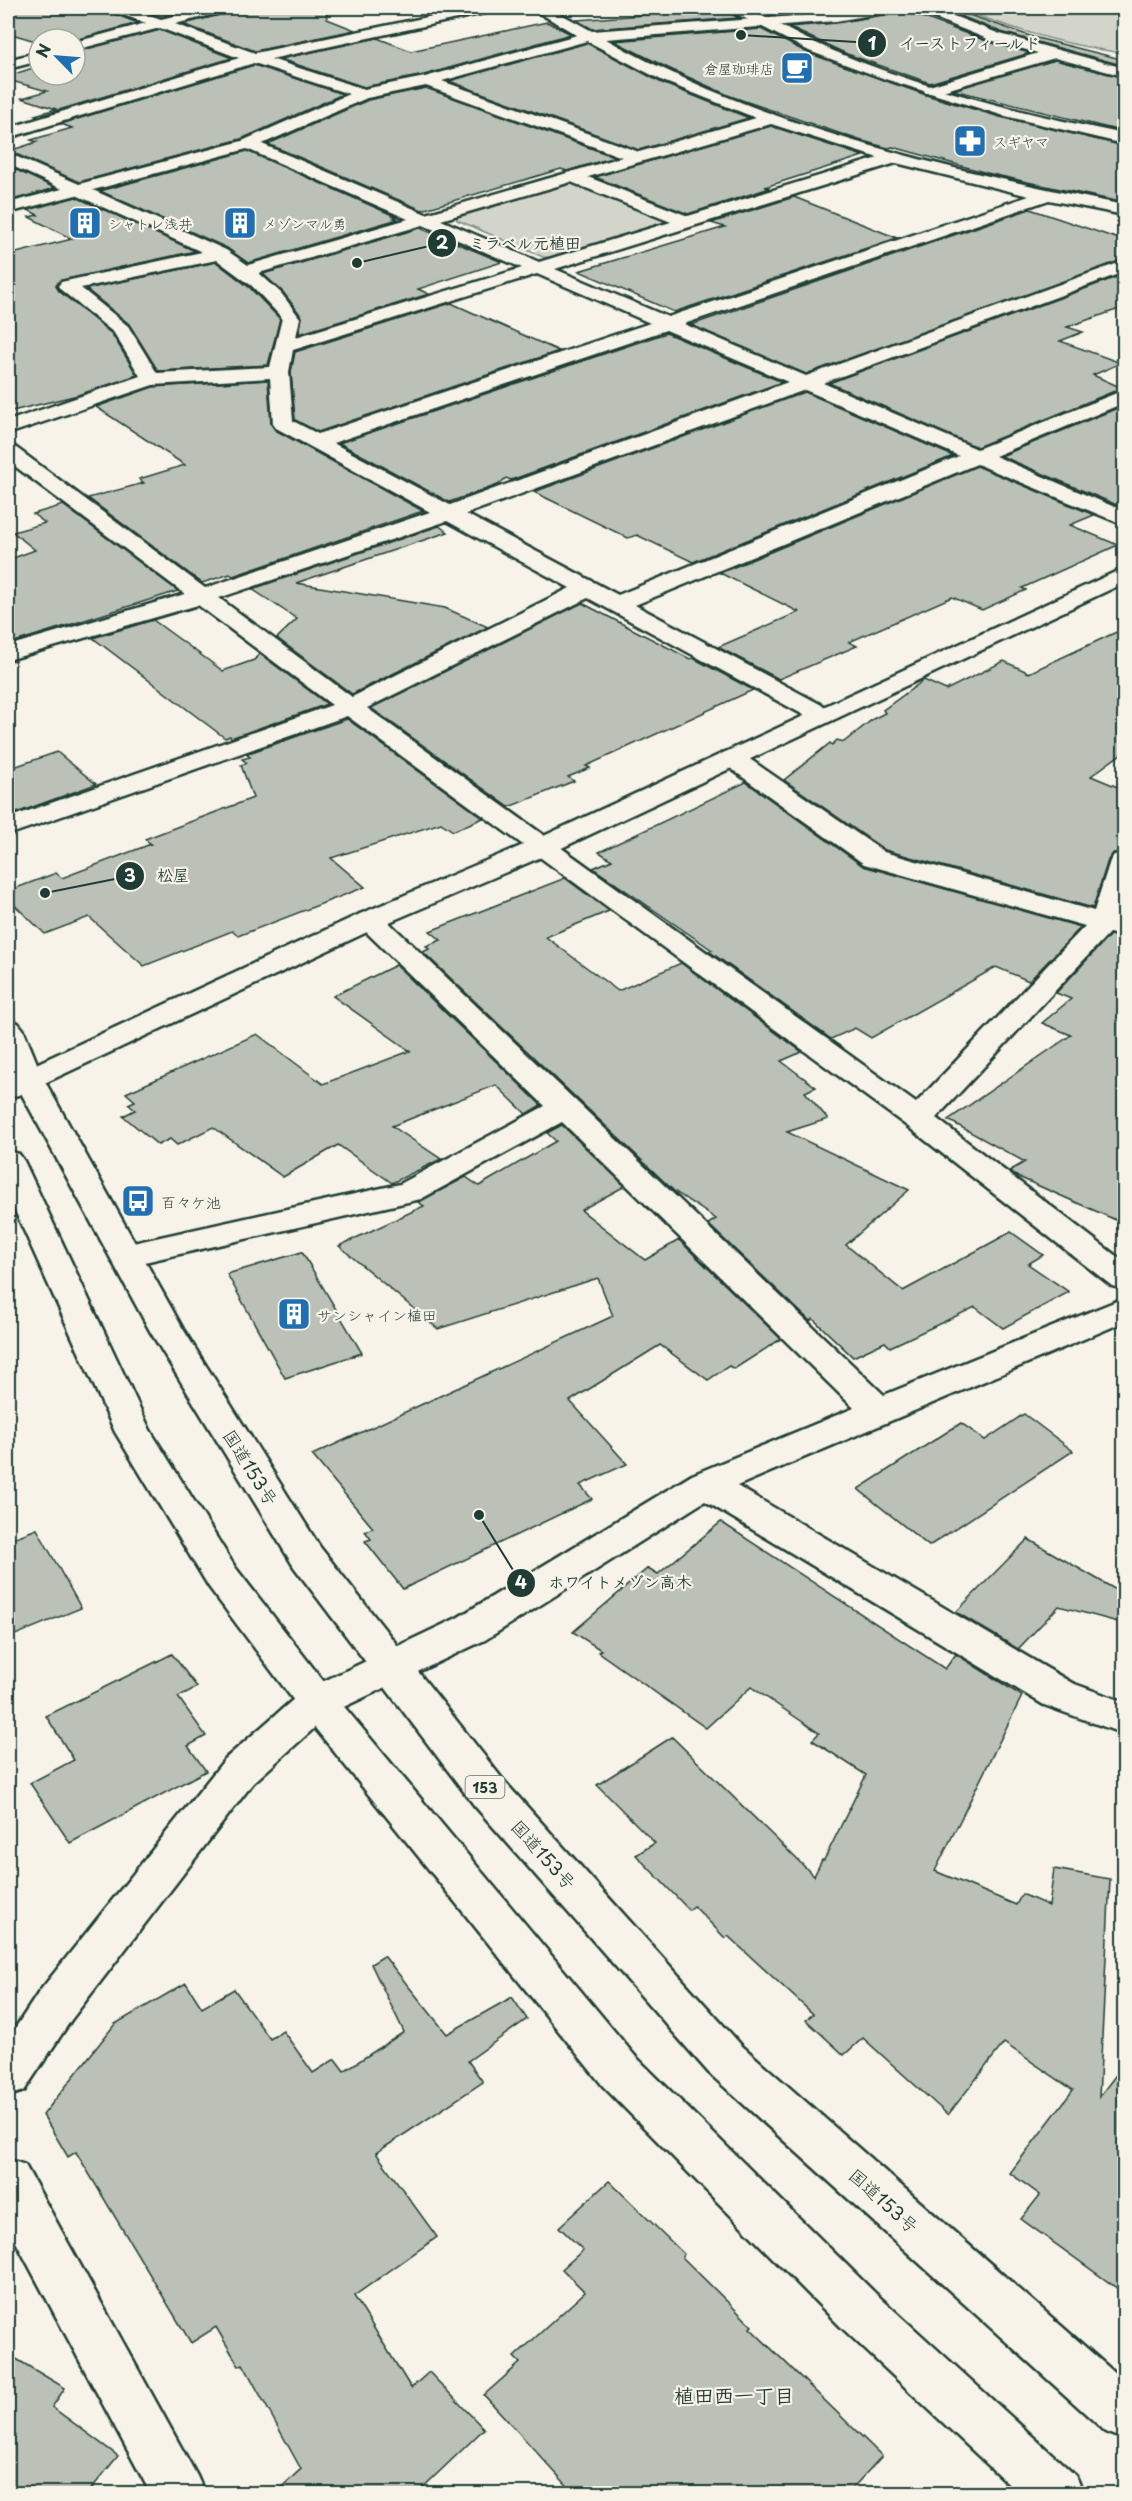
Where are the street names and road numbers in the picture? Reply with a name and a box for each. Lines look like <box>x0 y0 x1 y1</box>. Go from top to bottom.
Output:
street label: 国道153号 <box>217 1424 285 1510</box>
road number: 153 <box>466 1776 504 1798</box>
street label: 国道153号 <box>505 1813 583 1895</box>
street label: 国道153号 <box>843 2161 925 2239</box>

